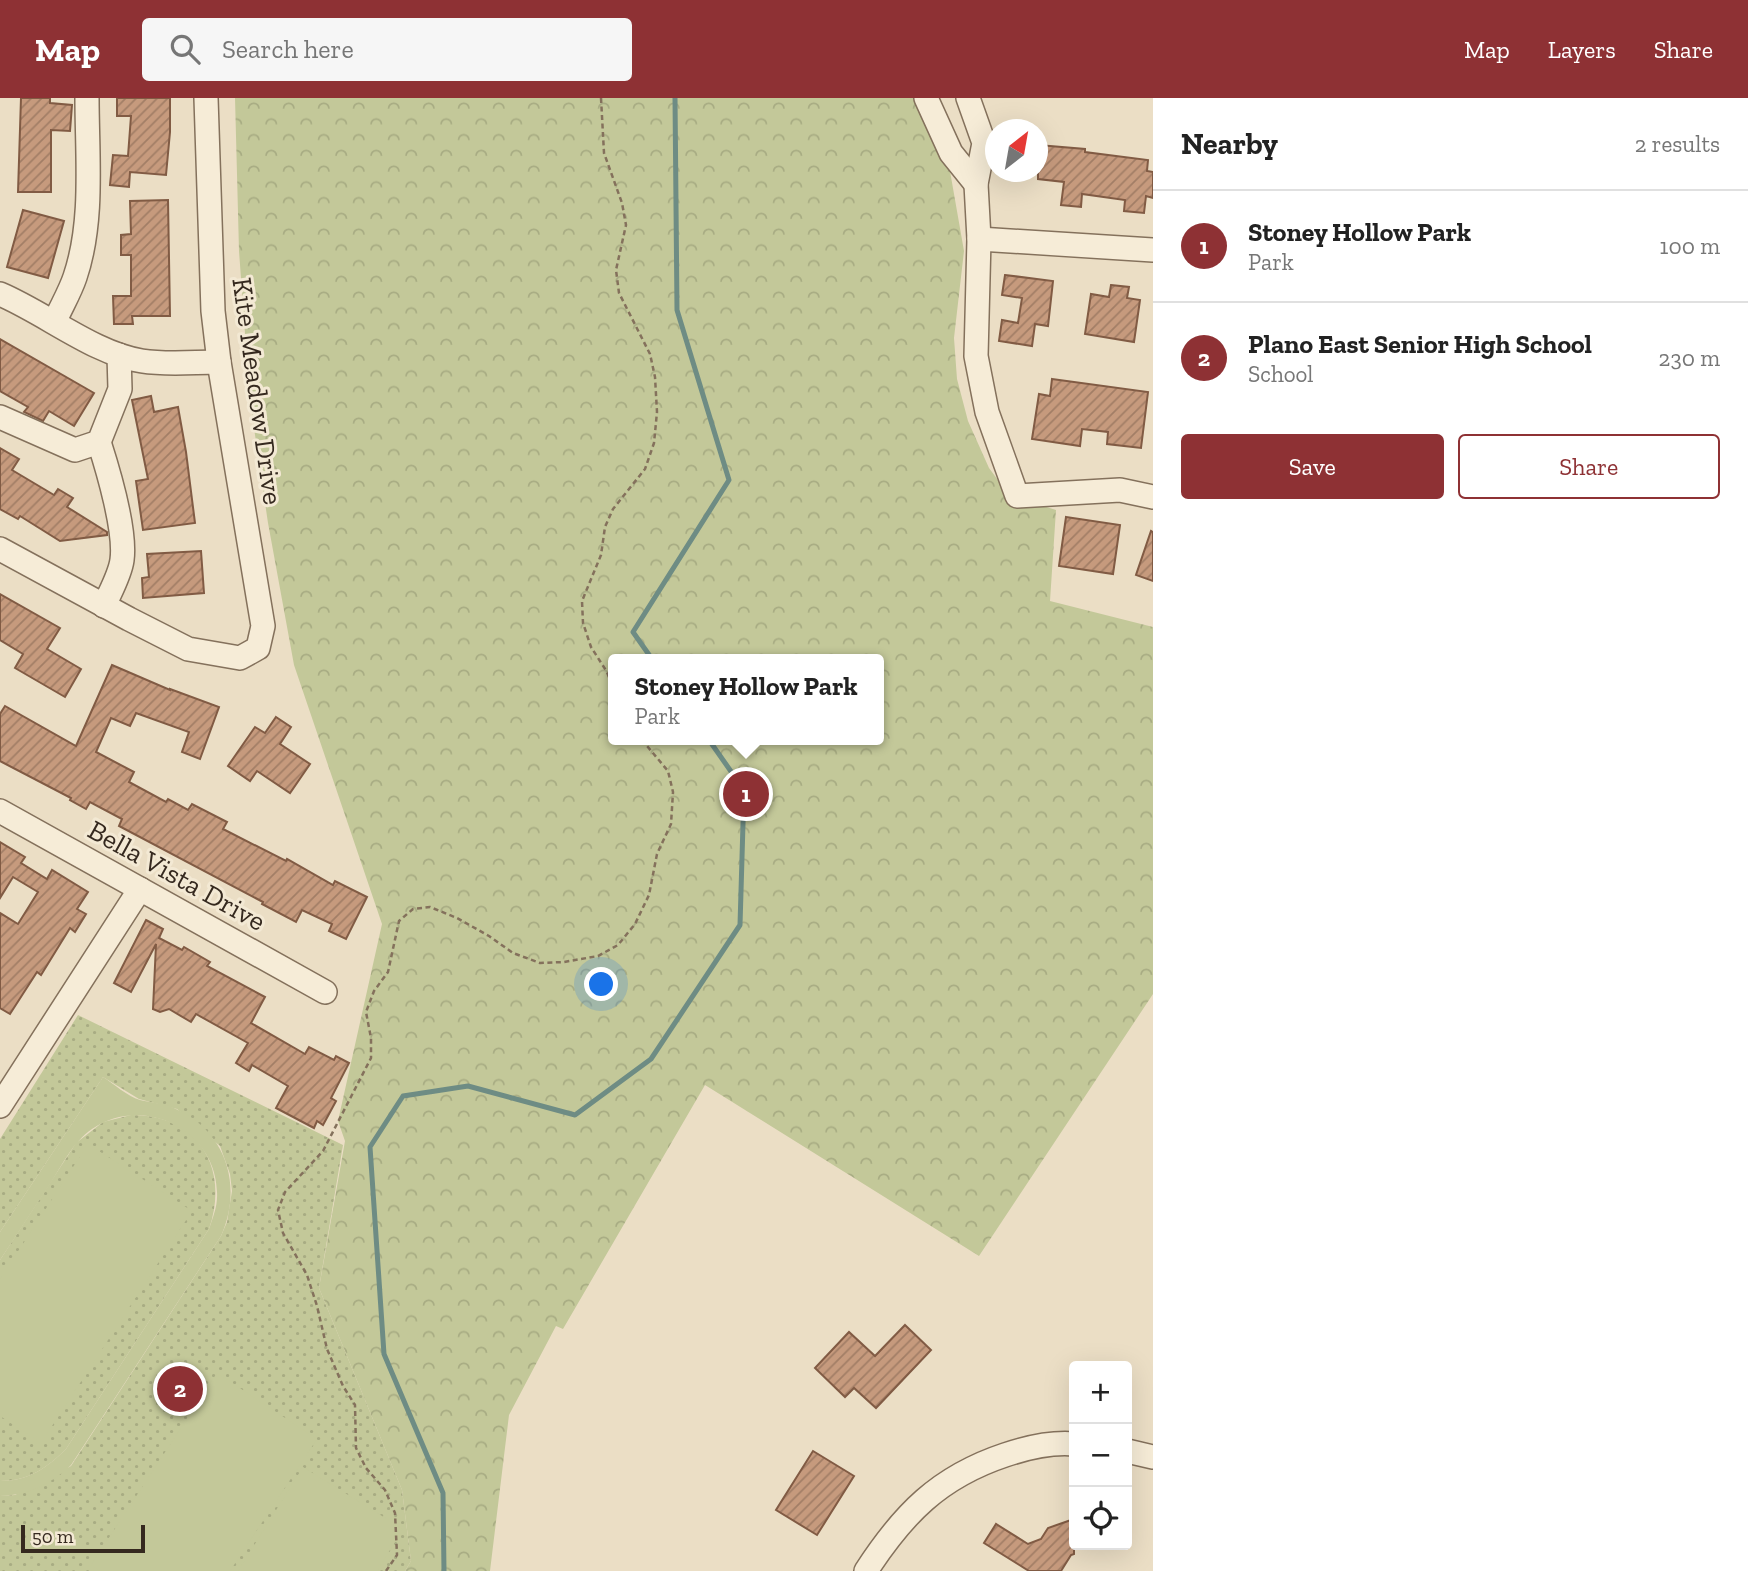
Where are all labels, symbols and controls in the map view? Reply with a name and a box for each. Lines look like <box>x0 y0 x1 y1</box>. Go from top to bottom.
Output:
search box <box>142 18 632 81</box>
text: Map <box>35 30 100 69</box>
icon: search <box>166 30 204 68</box>
text: Search here <box>222 33 354 65</box>
text: Map <box>1464 35 1510 64</box>
text: Layers <box>1548 35 1616 64</box>
text: Share <box>1654 35 1713 64</box>
north arrow <box>985 119 1048 182</box>
text: Nearby <box>1181 126 1278 162</box>
text: 2 results <box>1635 130 1720 158</box>
text: Stoney Hollow Park <box>1248 216 1471 248</box>
text: 1 <box>1199 232 1209 260</box>
text: 100 m <box>1660 232 1720 260</box>
text: Park <box>1248 248 1294 276</box>
street label: Kite Meadow Drive <box>225 275 290 507</box>
text: Plano East Senior High School <box>1248 328 1592 360</box>
text: 2 <box>1198 344 1210 372</box>
text: 230 m <box>1659 344 1720 372</box>
text: School <box>1248 360 1313 388</box>
button: Save <box>1181 434 1444 499</box>
button: Share <box>1458 434 1720 499</box>
popup <box>608 654 884 745</box>
text: Stoney Hollow Park <box>634 670 858 702</box>
text: Park <box>634 702 680 730</box>
pin: 1 <box>723 768 769 820</box>
street label: Bella Vista Drive <box>82 813 271 938</box>
your location <box>584 967 618 1001</box>
map controls <box>1069 1361 1132 1550</box>
button: + <box>1069 1361 1132 1424</box>
pin: 2 <box>157 1363 203 1415</box>
button: − <box>1069 1424 1132 1487</box>
button: locate <box>1069 1487 1132 1550</box>
scale bar <box>21 1522 145 1554</box>
text: 50 m <box>32 1525 73 1548</box>

